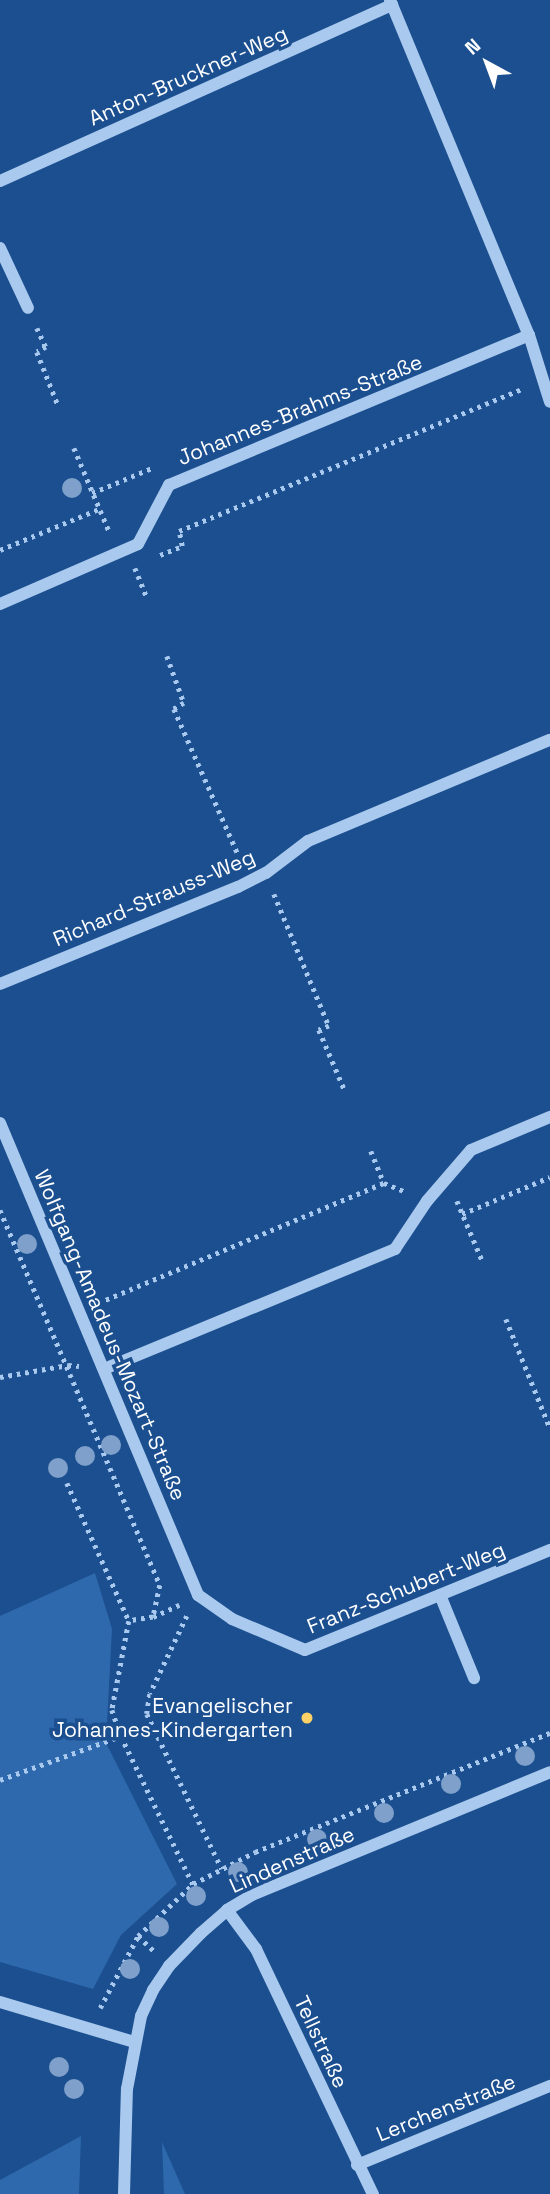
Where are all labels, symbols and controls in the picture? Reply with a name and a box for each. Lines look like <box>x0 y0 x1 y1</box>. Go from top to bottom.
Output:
street label: Anton-Bruckner-Weg <box>85 21 291 131</box>
north arrow <box>452 28 522 98</box>
text: N <box>460 33 486 60</box>
street label: Johannes-Brahms-Straße <box>174 349 426 471</box>
street label: Richard-Strauss-Weg <box>49 844 259 952</box>
street label: Wolfgang-Amadeus-Mozart-Straße <box>29 1166 191 1504</box>
street label: Franz-Schubert-Weg <box>303 1537 509 1639</box>
place label: Evangelischer Johannes-Kindergarten <box>52 1693 293 1743</box>
marker: Evangelischer Johannes-Kindergarten <box>299 1710 315 1726</box>
street label: Lindenstraße <box>226 1821 358 1899</box>
street label: Tellstraße <box>289 1992 353 2092</box>
street label: Lerchenstraße <box>373 2069 519 2147</box>

